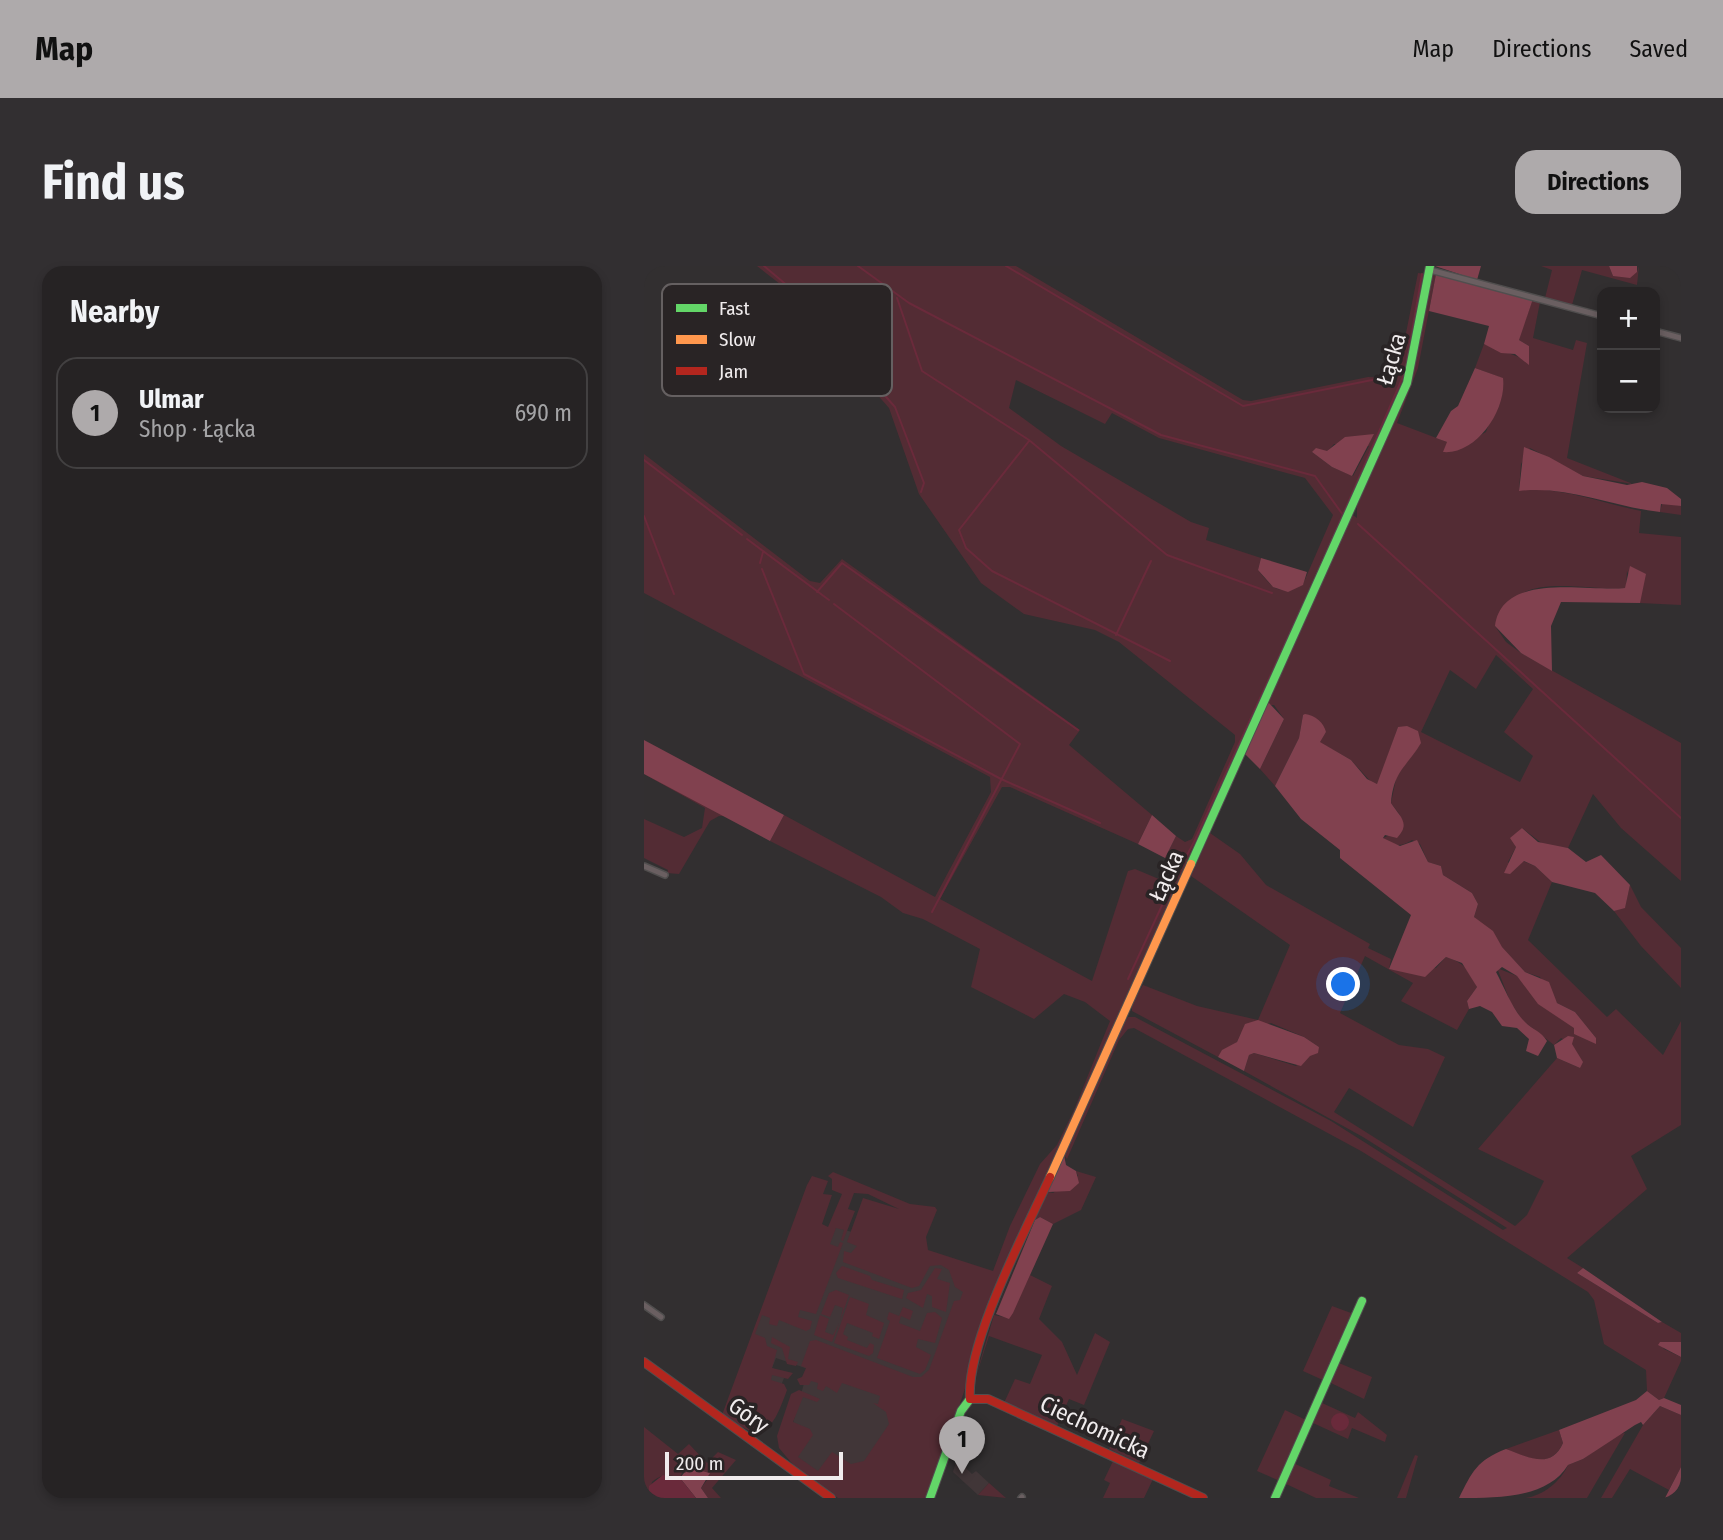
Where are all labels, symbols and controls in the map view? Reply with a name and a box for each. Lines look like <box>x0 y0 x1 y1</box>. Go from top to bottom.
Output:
text: Map <box>35 29 93 69</box>
text: Map <box>1413 35 1454 63</box>
text: Directions <box>1492 35 1591 63</box>
text: Saved <box>1629 35 1688 63</box>
button: Directions <box>1515 150 1681 214</box>
text: Find us <box>42 153 185 212</box>
legend <box>662 284 892 396</box>
map controls <box>1597 287 1660 413</box>
button: + <box>1597 287 1660 350</box>
text: Nearby <box>70 294 159 330</box>
text: Fast <box>719 297 750 320</box>
text: Slow <box>719 328 756 351</box>
street label: Łącka <box>1370 330 1412 388</box>
button: − <box>1597 350 1660 413</box>
text: Jam <box>719 360 748 383</box>
text: Ulmar <box>139 384 204 415</box>
text: 1 <box>90 399 100 427</box>
text: 690 m <box>515 399 572 427</box>
text: Shop · Łącka <box>139 415 256 443</box>
street label: Łącka <box>1142 846 1190 906</box>
your location <box>1326 967 1360 1001</box>
street label: Ciechomicka <box>1036 1389 1154 1465</box>
street label: Góry <box>723 1391 775 1440</box>
pin: 1 <box>939 1416 985 1474</box>
scale bar <box>665 1449 844 1481</box>
text: 200 m <box>676 1452 723 1475</box>

